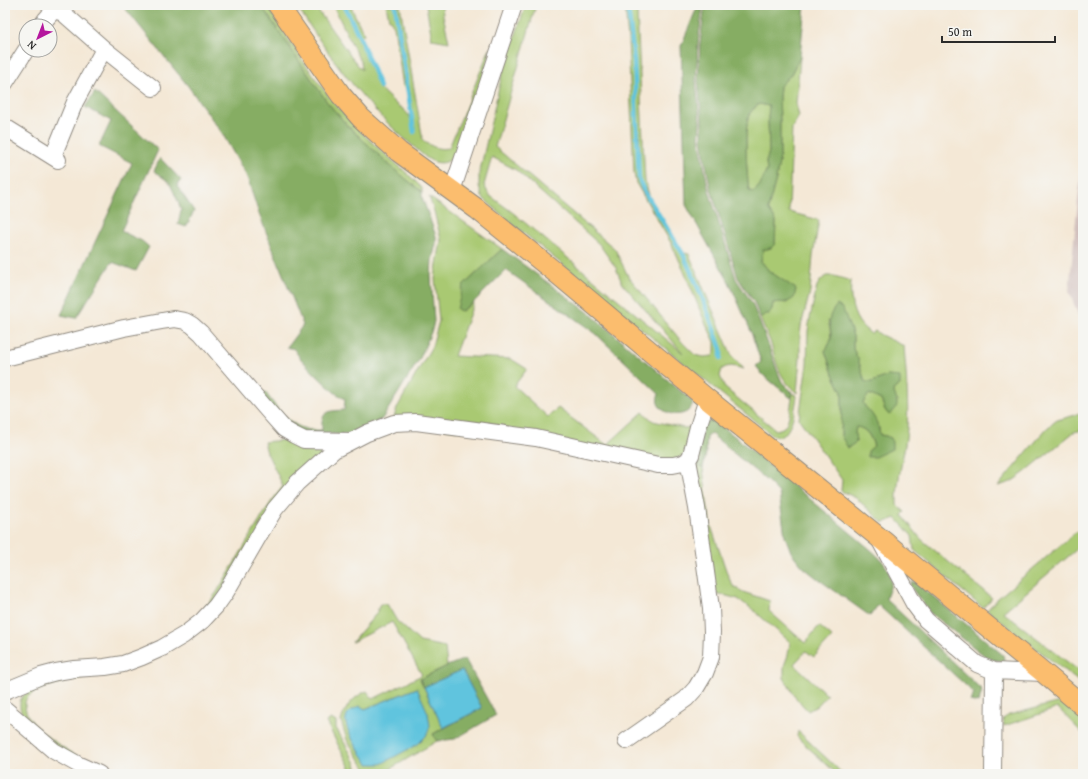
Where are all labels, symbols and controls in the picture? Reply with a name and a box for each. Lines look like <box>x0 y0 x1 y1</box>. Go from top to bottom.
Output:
north arrow <box>18 18 58 58</box>
scale bar <box>942 18 1055 44</box>
text: 50 m <box>948 23 972 40</box>
text: N <box>23 37 39 54</box>

